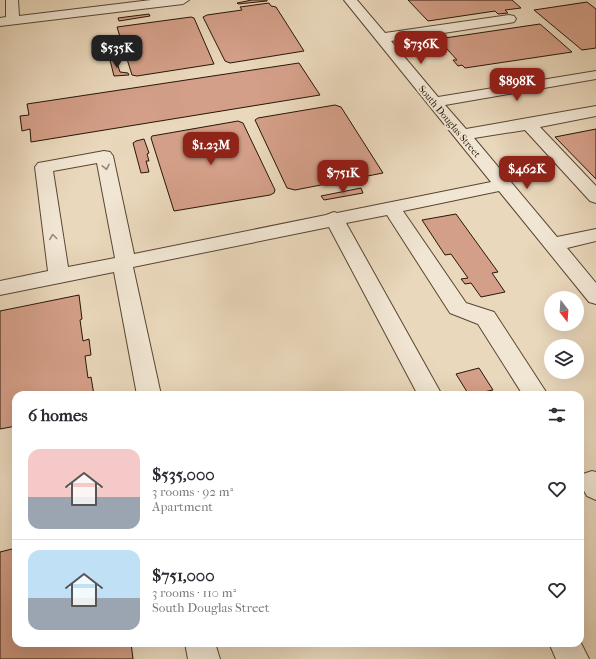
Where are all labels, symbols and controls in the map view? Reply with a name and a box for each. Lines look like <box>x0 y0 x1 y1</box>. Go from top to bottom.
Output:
pin: $736K <box>393 31 449 65</box>
pin: $535K <box>89 35 145 69</box>
text: $736K <box>403 36 439 51</box>
text: $535K <box>100 40 134 55</box>
pin: $898K <box>489 68 545 102</box>
text: $898K <box>499 73 535 88</box>
street label: South Douglas Street <box>416 83 483 160</box>
pin: $1.23M <box>178 132 244 166</box>
text: $1.23M <box>192 137 230 152</box>
pin: $462K <box>499 156 555 190</box>
pin: $751K <box>315 160 371 194</box>
text: $462K <box>508 161 546 176</box>
one-way arrow <box>102 164 110 170</box>
text: $751K <box>326 165 360 180</box>
one-way arrow <box>49 234 58 240</box>
north arrow <box>544 291 584 331</box>
map controls <box>544 291 584 379</box>
button: layers <box>544 339 584 379</box>
icon: filters <box>546 404 568 426</box>
text: 6 homes <box>28 405 88 425</box>
text: $535,000 <box>152 464 215 484</box>
icon: home <box>60 465 108 513</box>
icon: heart <box>546 478 568 500</box>
text: 3 rooms · 92 m² <box>152 484 233 499</box>
text: Apartment <box>152 499 213 514</box>
text: $751,000 <box>152 565 215 585</box>
icon: home <box>60 566 108 614</box>
icon: heart <box>546 579 568 601</box>
text: 3 rooms · 110 m² <box>152 585 236 600</box>
text: South Douglas Street <box>152 600 269 615</box>

